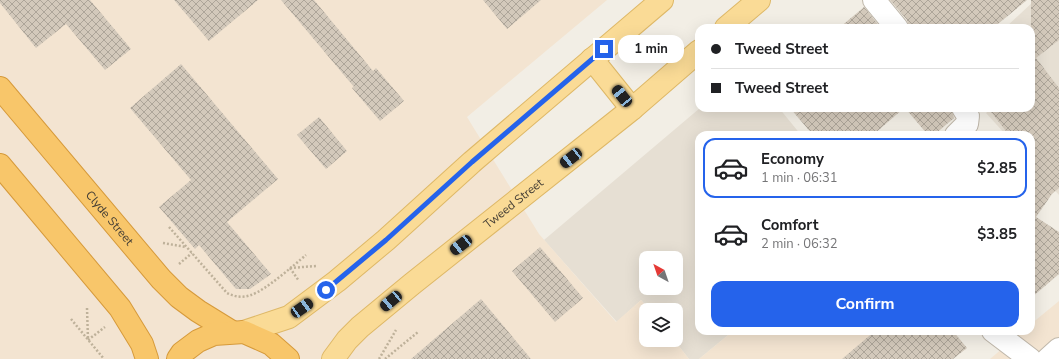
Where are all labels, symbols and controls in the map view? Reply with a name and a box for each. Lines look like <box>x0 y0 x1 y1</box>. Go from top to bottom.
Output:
callout: 1 min <box>618 35 684 63</box>
text: Tweed Street <box>735 39 828 59</box>
route end <box>595 40 613 58</box>
text: 1 min <box>634 40 668 58</box>
text: Tweed Street <box>735 78 828 98</box>
car <box>610 83 634 109</box>
car <box>558 146 584 170</box>
text: Economy <box>761 149 824 169</box>
icon: car <box>713 150 749 186</box>
text: $2.85 <box>977 158 1017 178</box>
text: 1 min · 06:31 <box>761 169 837 187</box>
street label: Tweed Street <box>480 174 547 232</box>
street label: Clyde Street <box>82 187 138 249</box>
text: Comfort <box>761 215 818 235</box>
icon: car <box>713 216 749 252</box>
text: $3.85 <box>977 224 1017 244</box>
car <box>448 233 474 257</box>
text: 2 min · 06:32 <box>761 235 837 253</box>
north arrow <box>639 251 683 295</box>
map controls <box>639 251 683 347</box>
route start <box>317 281 335 299</box>
button: Confirm <box>711 281 1019 327</box>
car <box>378 289 404 313</box>
car <box>289 296 315 320</box>
button: layers <box>639 303 683 347</box>

